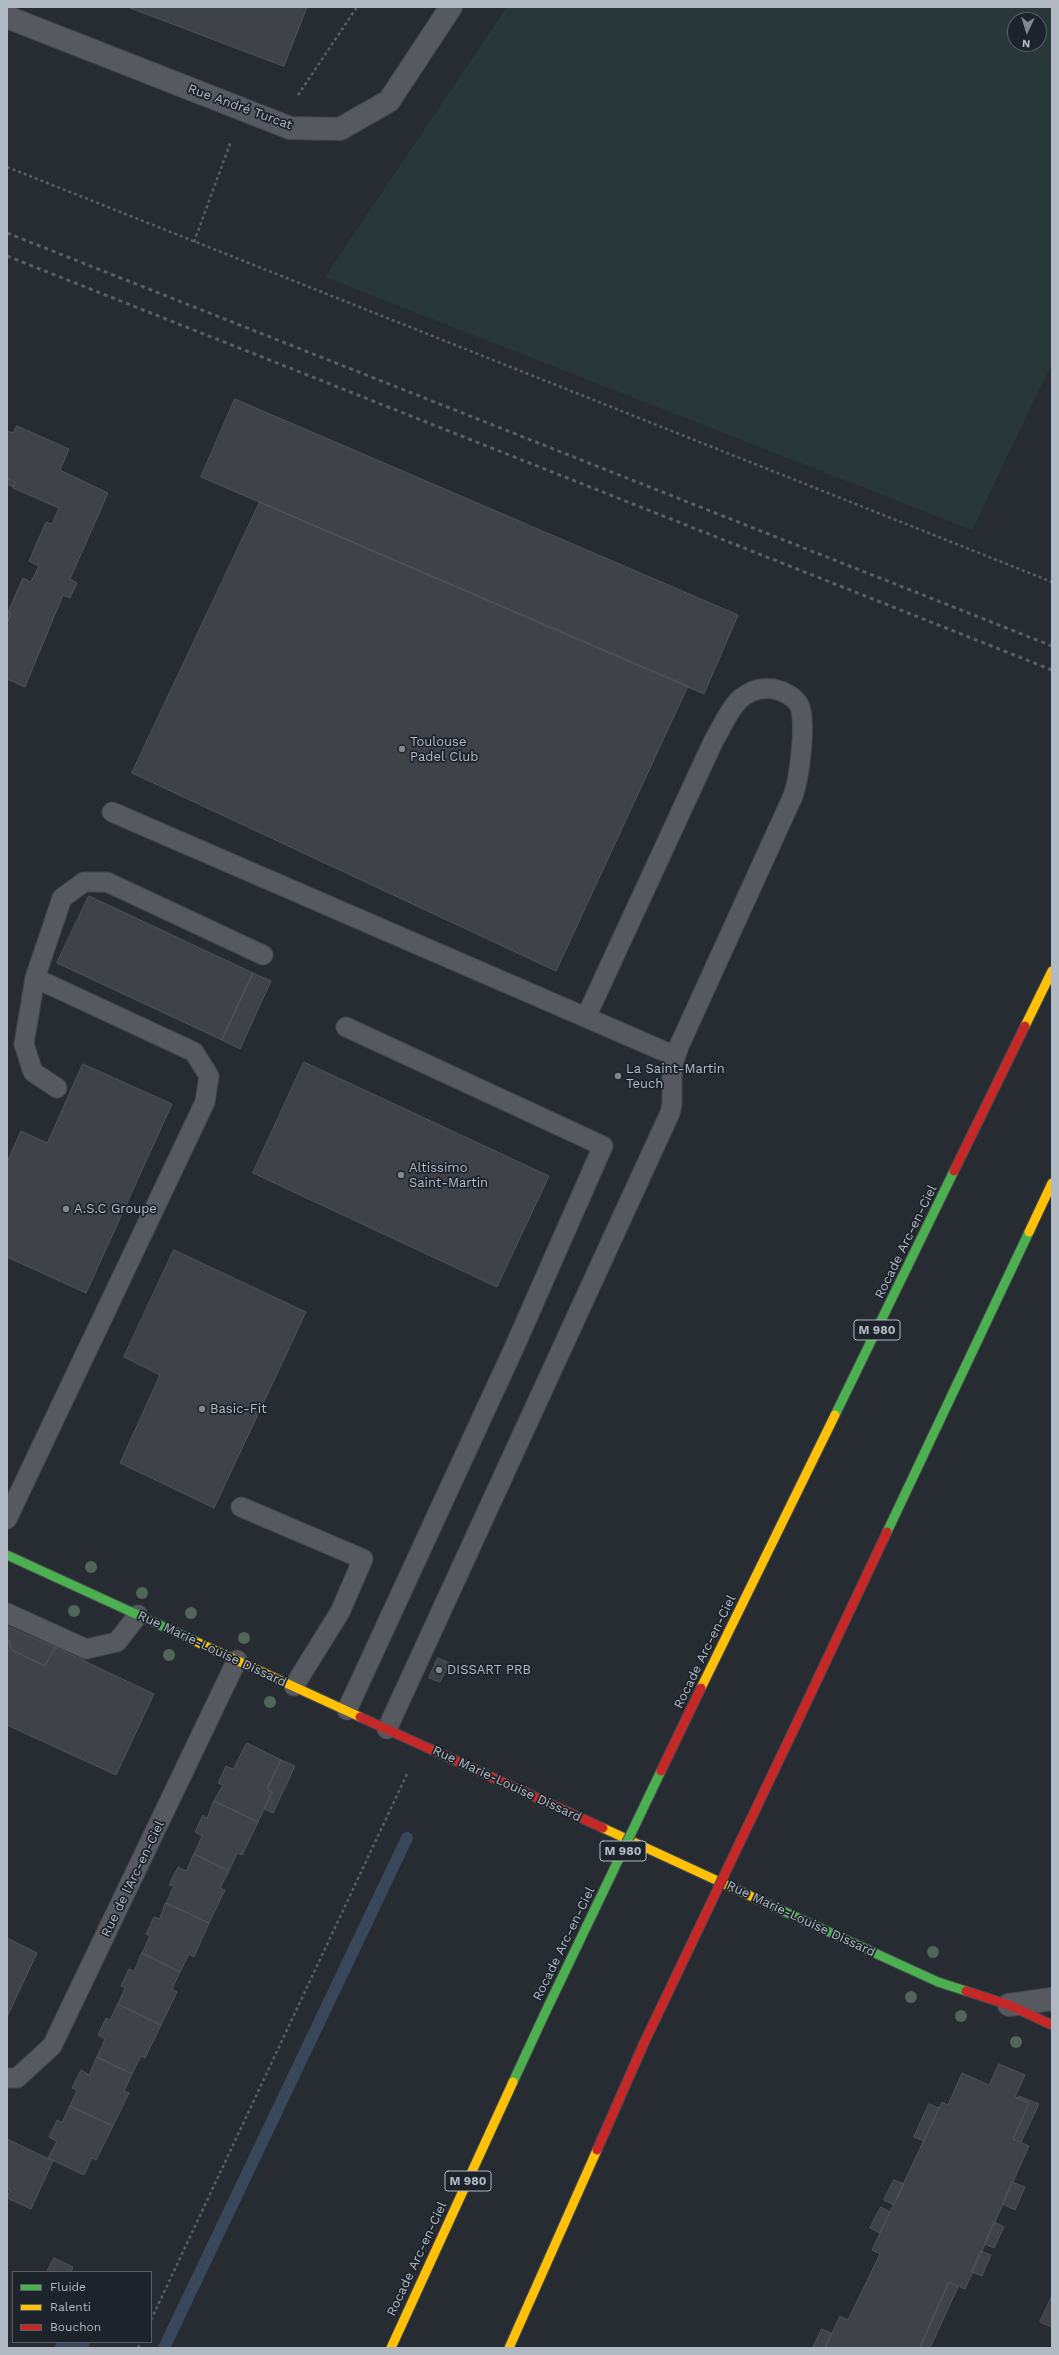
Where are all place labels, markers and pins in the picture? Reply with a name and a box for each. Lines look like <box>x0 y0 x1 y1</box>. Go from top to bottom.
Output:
place label: Toulouse Padel Club <box>410 734 478 765</box>
marker: Toulouse Padel Club <box>397 744 407 754</box>
place label: La Saint-Martin Teuch <box>626 1061 725 1092</box>
marker: La Saint-Martin Teuch <box>613 1071 623 1081</box>
place label: Altissimo Saint-Martin <box>409 1160 488 1191</box>
marker: Altissimo Saint-Martin <box>396 1170 406 1180</box>
place label: A.S.C Groupe <box>74 1201 157 1217</box>
marker: A.S.C Groupe <box>61 1204 71 1214</box>
place label: Basic-Fit <box>210 1401 267 1417</box>
marker: Basic-Fit <box>197 1404 207 1414</box>
place label: DISSART PRB <box>447 1662 531 1678</box>
marker: DISSART PRB <box>434 1665 444 1675</box>

